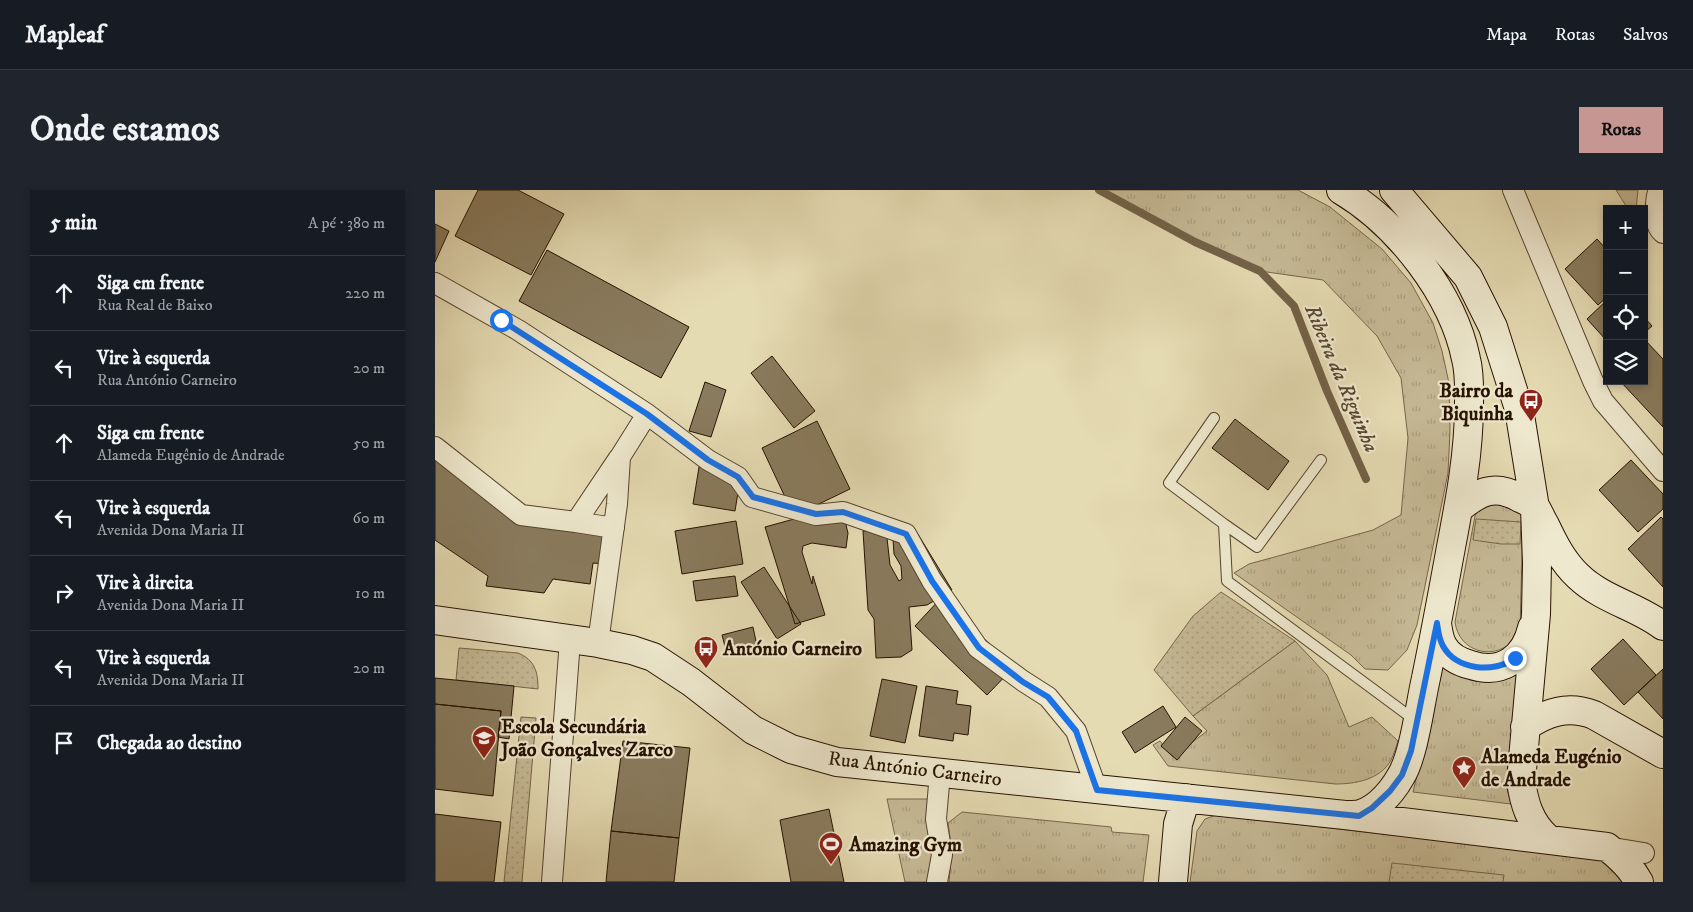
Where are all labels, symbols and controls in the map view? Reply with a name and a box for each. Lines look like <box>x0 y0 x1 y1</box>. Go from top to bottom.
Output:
text: Mapleaf <box>25 20 104 50</box>
text: Mapa <box>1486 24 1527 46</box>
text: Rotas <box>1555 24 1595 46</box>
text: Salvos <box>1623 24 1668 46</box>
button: Rotas <box>1579 107 1663 153</box>
text: Onde estamos <box>30 108 220 152</box>
map controls <box>1603 205 1648 385</box>
button: + <box>1603 205 1648 250</box>
text: 5 min <box>50 210 97 236</box>
text: A pé · 380 m <box>308 213 385 233</box>
button: − <box>1603 250 1648 295</box>
text: Siga em frente <box>97 272 204 295</box>
icon: ahead <box>50 279 78 307</box>
text: 220 m <box>345 283 385 303</box>
text: Rua Real de Baixo <box>97 295 212 315</box>
button: locate <box>1603 295 1648 340</box>
water label: Ribeira da Riguinha <box>1298 300 1384 456</box>
route start <box>490 309 513 332</box>
button: layers <box>1603 340 1648 385</box>
text: Vire à esquerda <box>97 347 210 370</box>
icon: left <box>50 354 78 382</box>
text: 20 m <box>353 358 385 378</box>
text: Rua António Carneiro <box>97 370 237 390</box>
place label: Bairro da Biquinha <box>1439 379 1514 427</box>
bus stop icon: Bairro da Biquinha <box>1518 388 1544 422</box>
text: Siga em frente <box>97 422 204 445</box>
icon: ahead <box>50 429 78 457</box>
text: 50 m <box>353 433 385 453</box>
text: Alameda Eugênio de Andrade <box>97 445 285 465</box>
text: Vire à esquerda <box>97 497 210 520</box>
icon: left <box>50 504 78 532</box>
text: 60 m <box>353 508 385 528</box>
text: Avenida Dona Maria II <box>97 520 244 540</box>
text: Vire à direita <box>97 572 193 595</box>
icon: right <box>50 579 78 607</box>
text: 10 m <box>355 583 385 603</box>
text: Avenida Dona Maria II <box>97 595 244 615</box>
bus stop icon: António Carneiro <box>693 635 719 669</box>
place label: António Carneiro <box>722 637 862 662</box>
text: Vire à esquerda <box>97 647 210 670</box>
route end <box>1504 647 1527 670</box>
icon: left <box>50 654 78 682</box>
text: 20 m <box>353 658 385 678</box>
text: Avenida Dona Maria II <box>97 670 244 690</box>
place label: Escola Secundária João Gonçalves Zarco <box>499 715 673 763</box>
school or university icon: Escola Secundária João Gonçalves Zarco <box>471 725 497 759</box>
icon: arrive <box>50 729 78 757</box>
text: Chegada ao destino <box>97 732 242 755</box>
place label: Alameda Eugénio de Andrade <box>1480 745 1622 793</box>
street label: Rua António Carneiro <box>827 746 1003 793</box>
place icon: Alameda Eugénio de Andrade <box>1451 755 1477 789</box>
sports icon: Amazing Gym <box>818 831 844 865</box>
place label: Amazing Gym <box>848 833 962 858</box>

